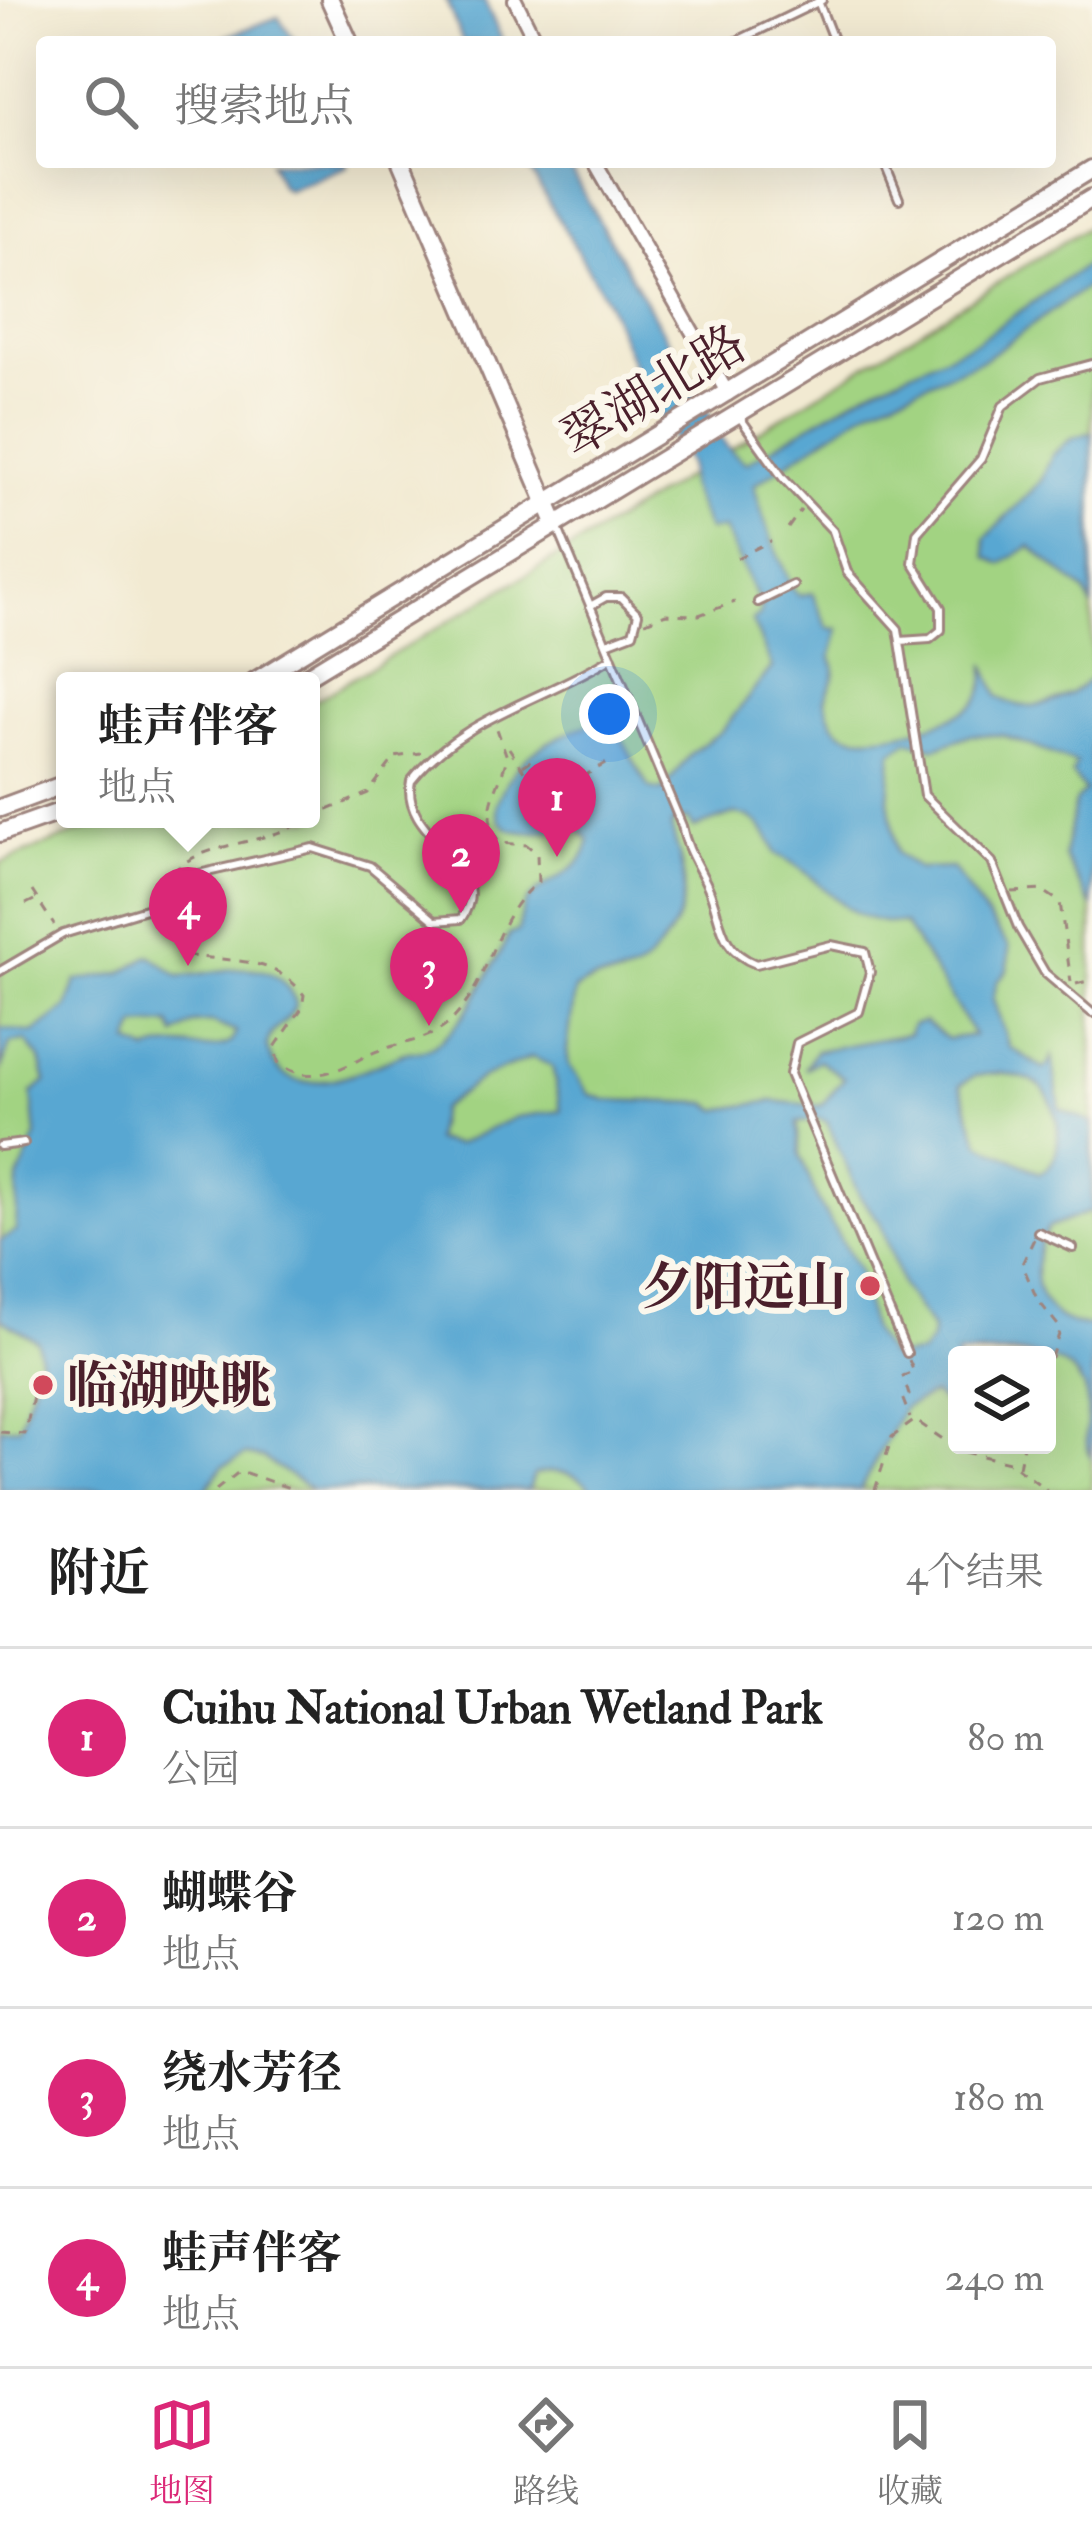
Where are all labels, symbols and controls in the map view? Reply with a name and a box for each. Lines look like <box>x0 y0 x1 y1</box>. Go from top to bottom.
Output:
search box <box>36 36 1056 168</box>
icon: search <box>78 69 144 135</box>
text: 搜索地点 <box>174 79 354 135</box>
street label: 翠湖北路 <box>550 312 758 472</box>
popup <box>56 672 320 828</box>
your location <box>579 684 639 744</box>
text: 蛙声伴客 <box>98 699 278 755</box>
pin: 1 <box>518 758 596 857</box>
text: 地点 <box>98 763 176 812</box>
pin: 2 <box>422 814 500 913</box>
pin: 4 <box>149 867 227 966</box>
pin: 3 <box>390 927 468 1026</box>
place label: 夕阳远山 <box>642 1256 846 1320</box>
marker: 夕阳远山 <box>857 1273 883 1299</box>
map controls <box>948 1346 1056 1454</box>
button: layers <box>948 1346 1056 1454</box>
place label: 临湖映眺 <box>67 1355 271 1419</box>
marker: 临湖映眺 <box>30 1372 56 1398</box>
text: 附近 <box>48 1542 150 1606</box>
text: 4个结果 <box>906 1548 1044 1597</box>
text: Cuihu National Urban Wetland Park <box>162 1681 823 1737</box>
text: 1 <box>80 1713 94 1762</box>
text: 80 m <box>967 1713 1044 1762</box>
text: 公园 <box>162 1745 240 1794</box>
text: 蝴蝶谷 <box>162 1866 297 1922</box>
text: 2 <box>77 1893 97 1942</box>
text: 120 m <box>952 1893 1044 1942</box>
text: 地点 <box>162 1930 240 1979</box>
text: 绕水芳径 <box>162 2046 342 2102</box>
text: 3 <box>80 2073 94 2122</box>
text: 180 m <box>953 2073 1044 2122</box>
text: 地点 <box>162 2110 240 2159</box>
text: 蛙声伴客 <box>162 2226 342 2282</box>
text: 4 <box>76 2253 98 2302</box>
text: 240 m <box>945 2253 1044 2302</box>
text: 地点 <box>162 2290 240 2339</box>
tab: 地图 <box>149 2392 215 2512</box>
tab: 路线 <box>513 2392 579 2512</box>
tab: 收藏 <box>877 2392 943 2512</box>

